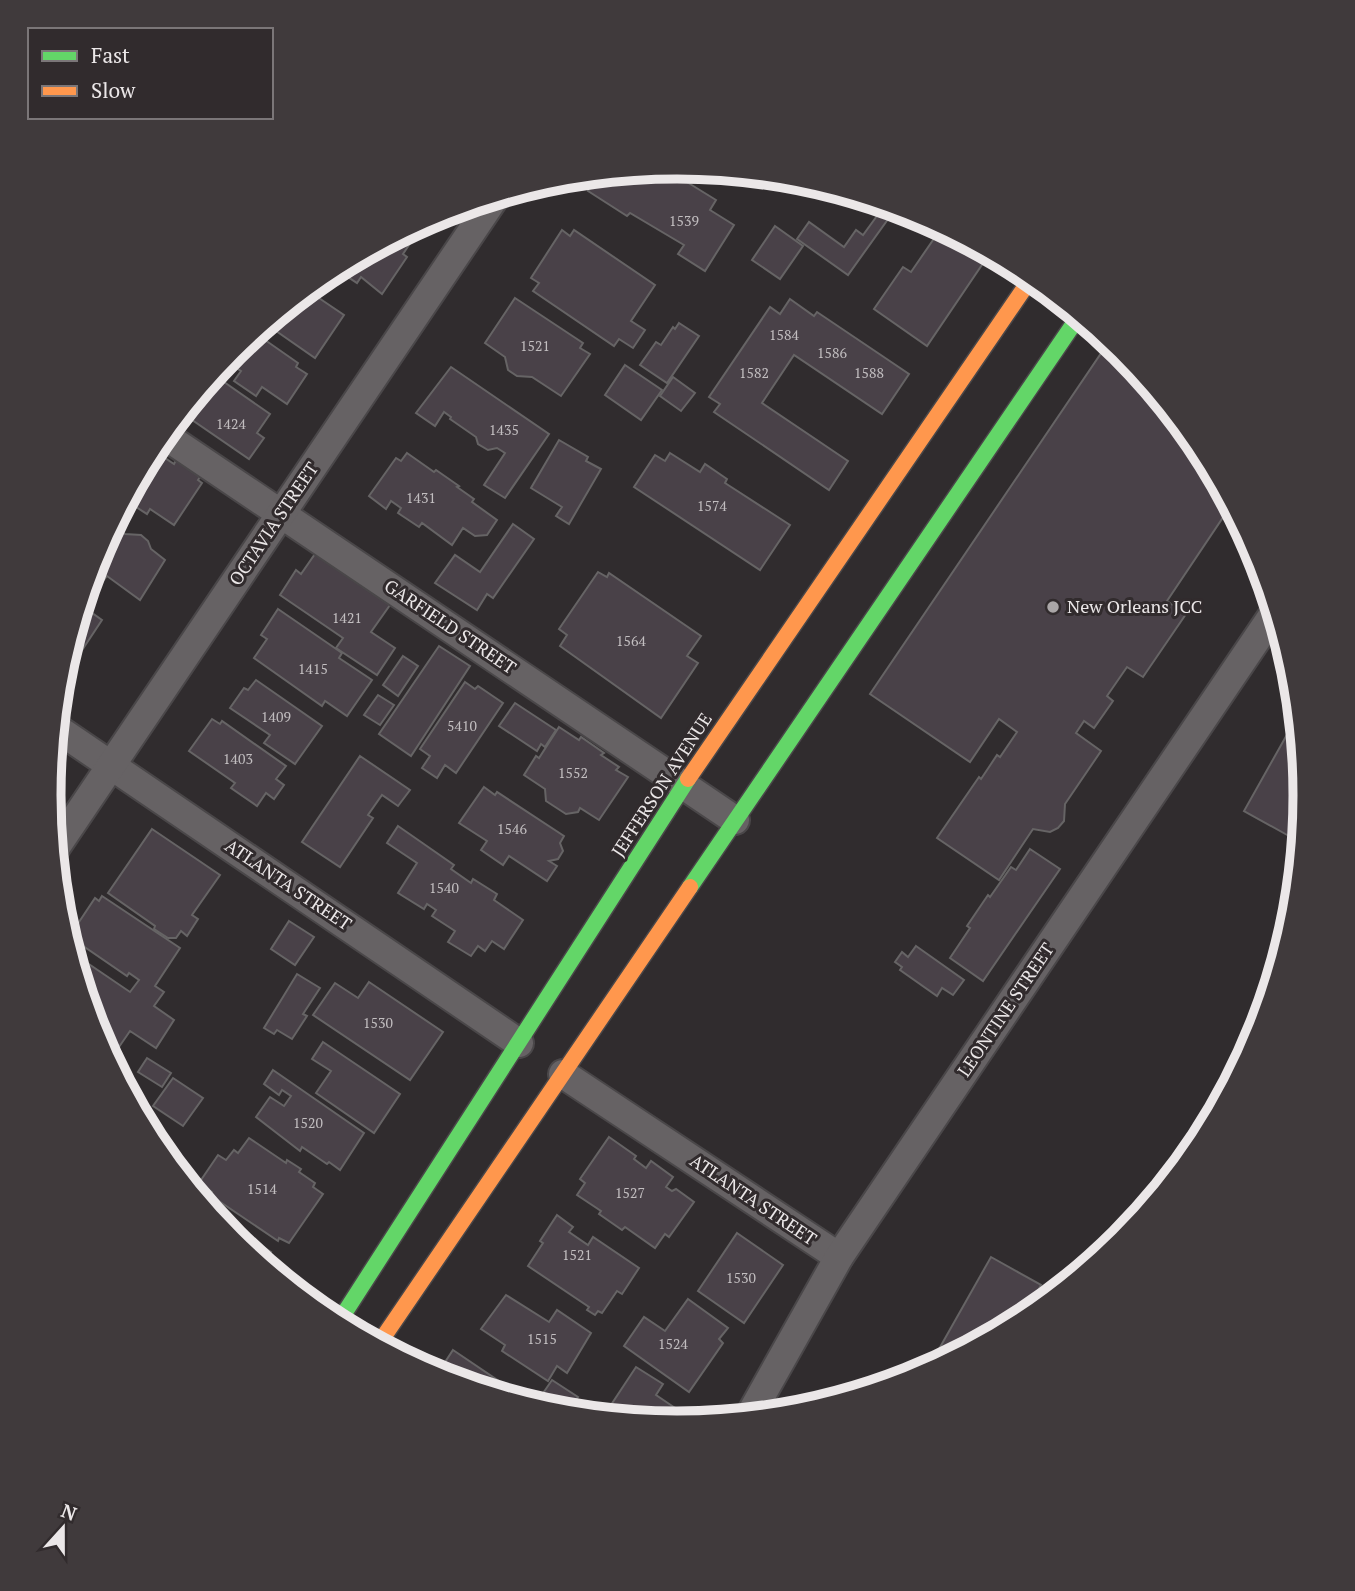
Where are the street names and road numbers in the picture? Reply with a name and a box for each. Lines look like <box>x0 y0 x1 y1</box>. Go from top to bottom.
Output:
street label: OCTAVIA STREET <box>223 457 323 590</box>
street label: GARFIELD STREET <box>380 573 521 679</box>
street label: JEFFERSON AVENUE <box>606 708 717 861</box>
street label: ATLANTA STREET <box>221 833 356 935</box>
street label: LEONTINE STREET <box>951 938 1059 1081</box>
street label: ATLANTA STREET <box>686 1148 821 1250</box>

